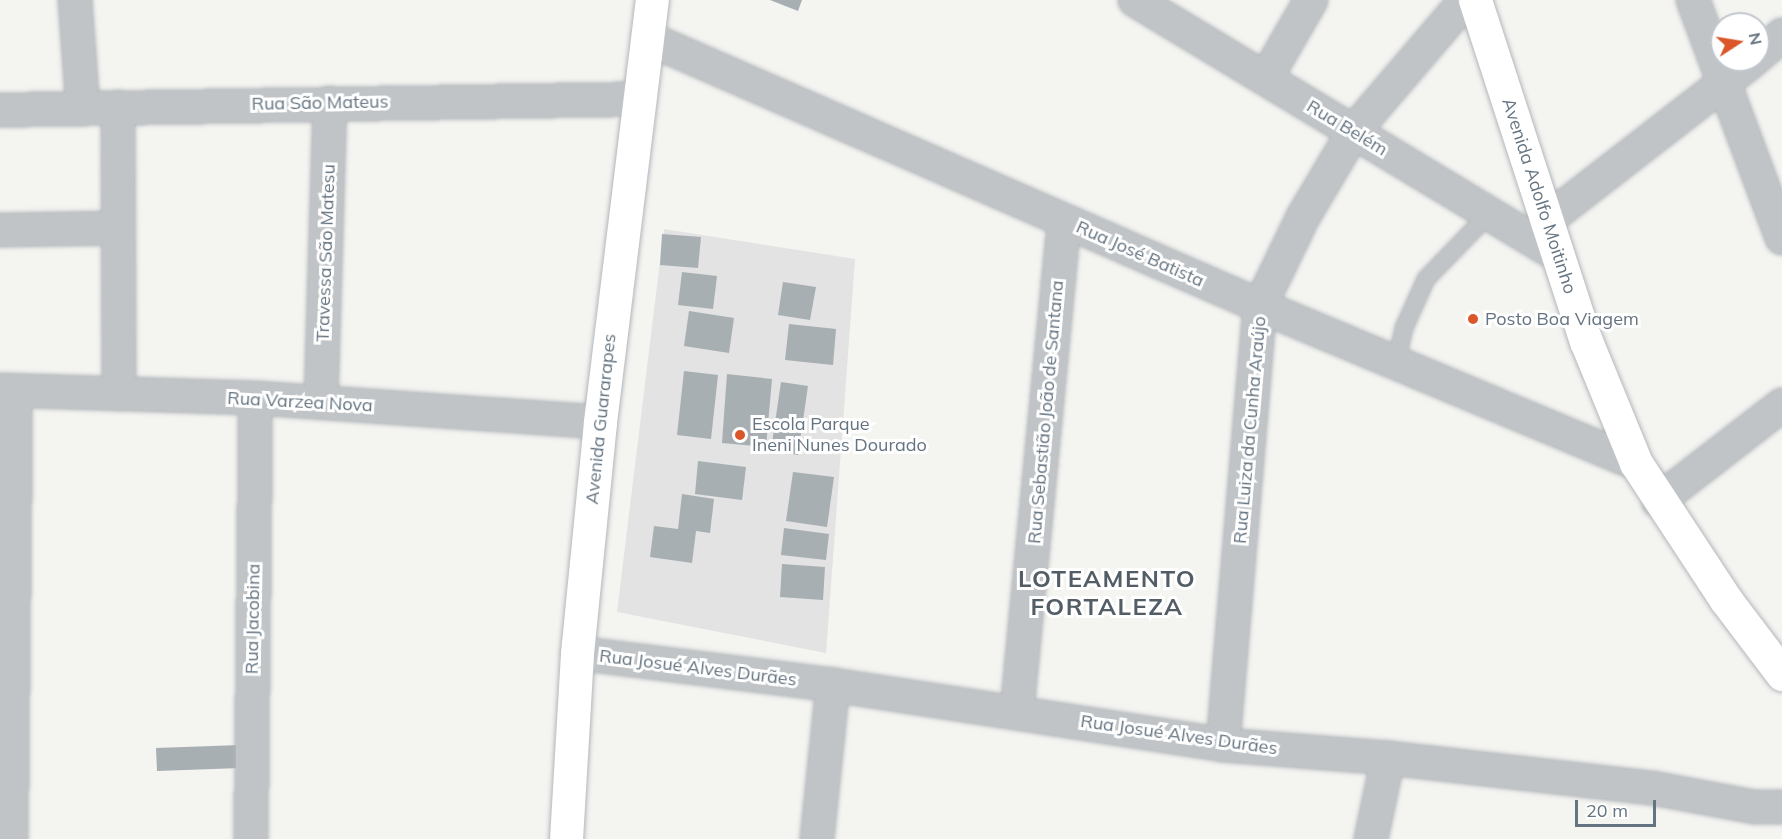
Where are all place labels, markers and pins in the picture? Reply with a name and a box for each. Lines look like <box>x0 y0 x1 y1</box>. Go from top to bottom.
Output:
place label: Posto Boa Viagem <box>1485 308 1639 330</box>
marker: Posto Boa Viagem <box>1466 312 1480 326</box>
place label: Escola Parque Ineni Nunes Dourado <box>752 414 927 456</box>
marker: Escola Parque Ineni Nunes Dourado <box>733 428 747 442</box>

